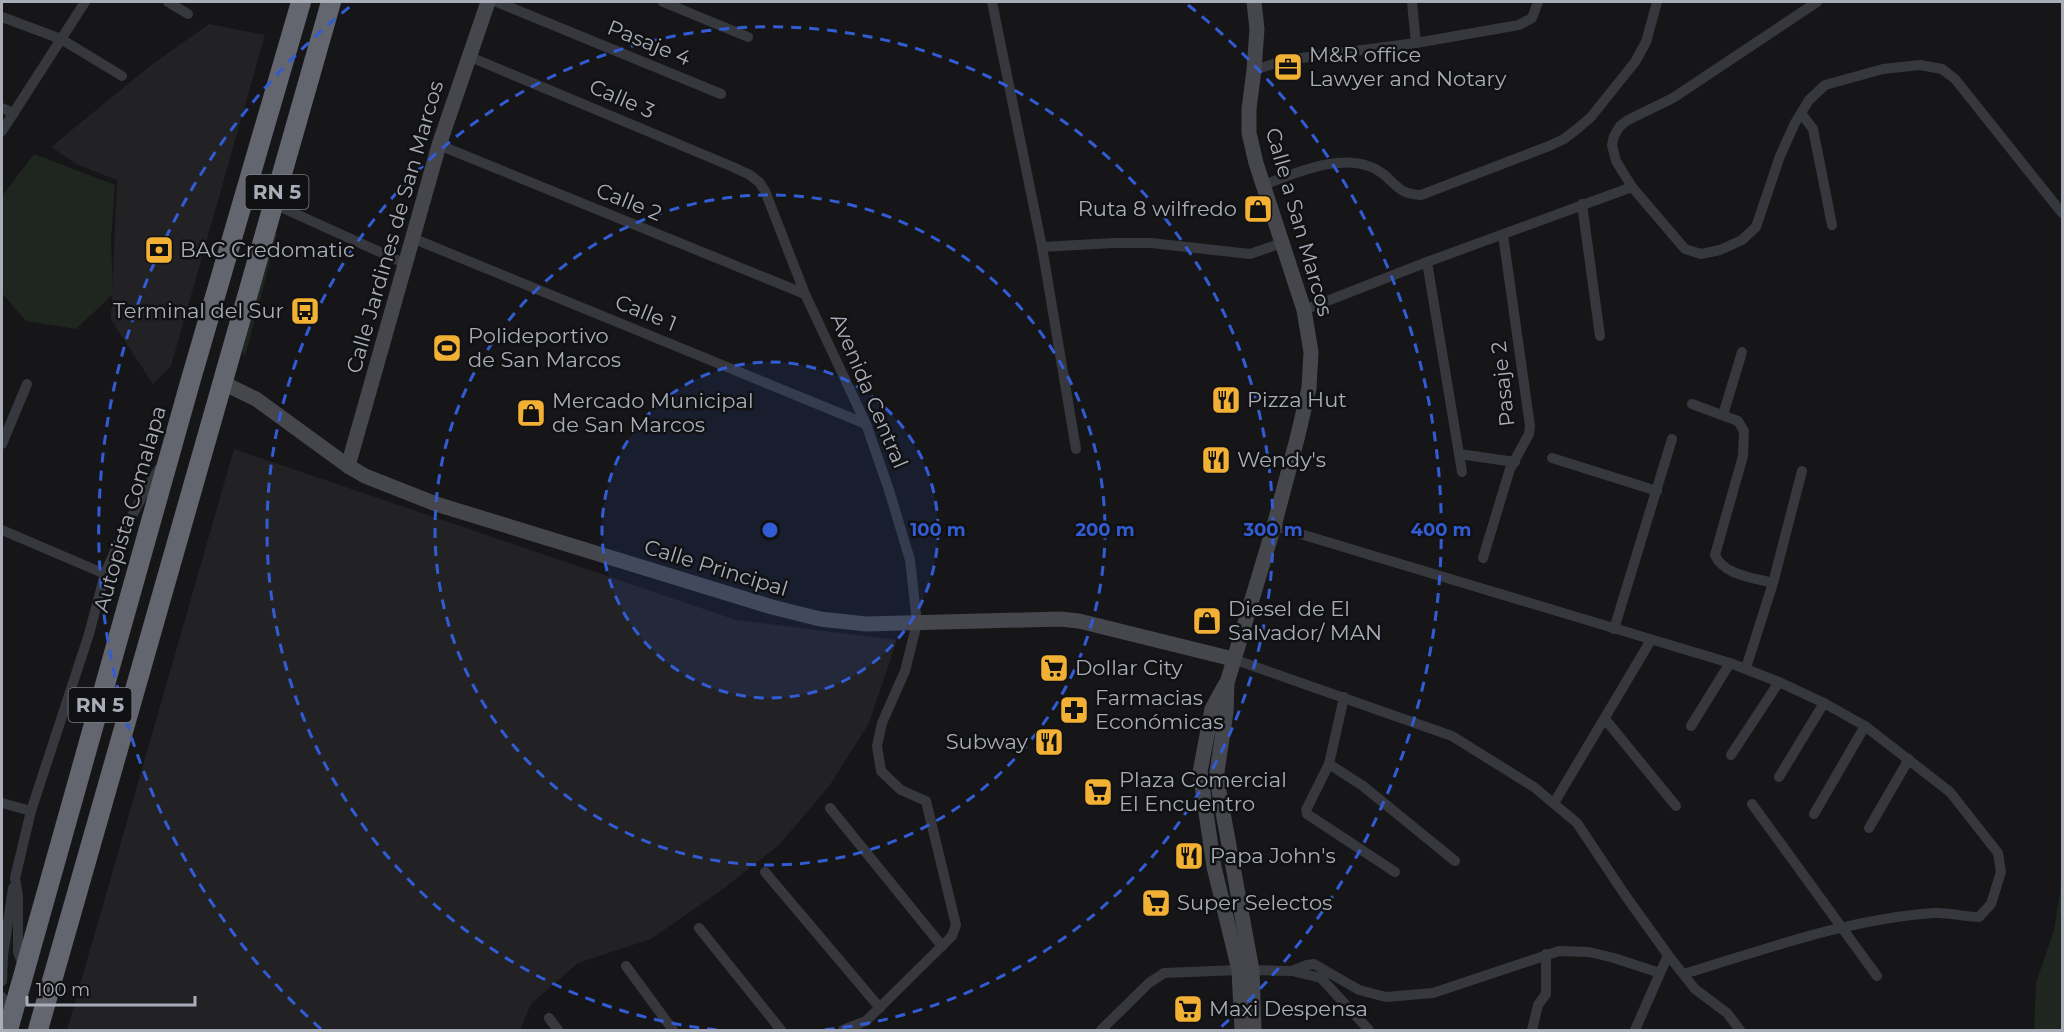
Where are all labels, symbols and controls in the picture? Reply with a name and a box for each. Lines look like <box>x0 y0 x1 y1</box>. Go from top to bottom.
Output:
street label: Pasaje 4 <box>604 15 695 71</box>
place label: M&R office Lawyer and Notary <box>1309 42 1507 91</box>
office icon: M&R office Lawyer and Notary <box>1272 51 1304 83</box>
street label: Calle 3 <box>586 74 659 123</box>
street label: Calle Jardines de San Marcos <box>341 78 448 376</box>
street label: Calle a San Marcos <box>1261 125 1338 319</box>
road number: RN 5 <box>246 175 308 209</box>
street label: Calle 2 <box>593 177 666 226</box>
shop icon: Ruta 8 wilfredo <box>1242 193 1274 225</box>
place label: Ruta 8 wilfredo <box>1078 196 1237 221</box>
bank icon: BAC Credomatic <box>143 234 175 266</box>
place label: BAC Credomatic <box>180 237 355 262</box>
street label: Calle 1 <box>612 289 681 336</box>
bus stop icon: Terminal del Sur <box>289 295 321 327</box>
place label: Terminal del Sur <box>113 298 284 323</box>
street label: Avenida Central <box>826 310 913 472</box>
place label: Polideportivo de San Marcos <box>468 323 621 372</box>
sports icon: Polideportivo de San Marcos <box>431 332 463 364</box>
street label: Pasaje 2 <box>1486 340 1519 428</box>
restaurant icon: Pizza Hut <box>1210 384 1242 416</box>
place label: Pizza Hut <box>1247 387 1347 412</box>
place label: Mercado Municipal de San Marcos <box>552 388 754 437</box>
shop icon: Mercado Municipal de San Marcos <box>515 397 547 429</box>
street label: Autopista Comalapa <box>88 403 171 615</box>
restaurant icon: Wendy's <box>1200 444 1232 476</box>
place label: Wendy's <box>1237 447 1326 472</box>
text: 100 m <box>910 519 966 541</box>
text: 200 m <box>1075 519 1135 541</box>
text: 300 m <box>1242 519 1303 541</box>
text: 400 m <box>1411 519 1471 541</box>
centre of rings <box>760 520 780 540</box>
street label: Calle Principal <box>641 534 791 601</box>
place label: Diesel de El Salvador/ MAN <box>1228 596 1382 645</box>
shop icon: Diesel de El Salvador/ MAN <box>1191 605 1223 637</box>
supermarket icon: Dollar City <box>1038 652 1070 684</box>
place label: Dollar City <box>1075 655 1183 680</box>
place label: Farmacias Económicas <box>1095 685 1223 734</box>
road number: RN 5 <box>68 688 132 722</box>
pharmacy icon: Farmacias Económicas <box>1058 694 1090 726</box>
restaurant icon: Subway <box>1033 726 1065 758</box>
place label: Subway <box>946 729 1029 754</box>
place label: Plaza Comercial El Encuentro <box>1119 767 1287 816</box>
supermarket icon: Plaza Comercial El Encuentro <box>1082 776 1114 808</box>
restaurant icon: Papa John's <box>1173 840 1205 872</box>
place label: Papa John's <box>1210 843 1336 868</box>
supermarket icon: Super Selectos <box>1140 887 1172 919</box>
place label: Super Selectos <box>1177 890 1332 915</box>
scale bar <box>27 969 195 1007</box>
text: 100 m <box>36 979 90 1001</box>
supermarket icon: Maxi Despensa <box>1172 993 1204 1025</box>
place label: Maxi Despensa <box>1209 996 1368 1021</box>

